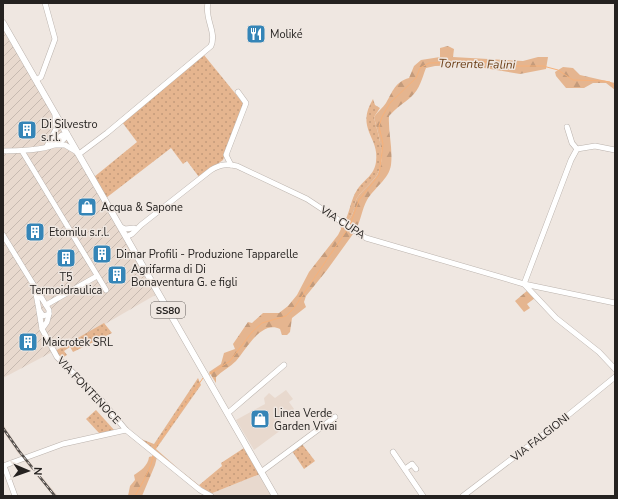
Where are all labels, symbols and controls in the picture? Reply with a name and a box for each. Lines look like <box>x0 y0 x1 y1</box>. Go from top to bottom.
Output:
restaurant icon: Moliké <box>245 23 267 45</box>
place label: Moliké <box>270 27 303 42</box>
water label: Torrente Falini <box>438 55 516 73</box>
place label: Di Silvestro s.r.l. <box>41 117 98 145</box>
building icon: Di Silvestro s.r.l. <box>16 119 38 141</box>
shop icon: Acqua & Sapone <box>76 196 98 218</box>
place label: Acqua & Sapone <box>101 200 183 215</box>
street label: VIA CUPA <box>316 202 368 243</box>
building icon: Etomilu s.r.l. <box>24 221 46 243</box>
place label: Etomilu s.r.l. <box>49 225 109 240</box>
building icon: Dimar Profili - Produzione Tapparelle <box>91 243 113 265</box>
building icon: T5 Termoidraulica <box>55 247 77 269</box>
place label: Dimar Profili - Produzione Tapparelle <box>116 247 298 262</box>
place label: Agrifarma di Di Bonaventura G. e figli <box>131 262 237 290</box>
building icon: Agrifarma di Di Bonaventura G. e figli <box>106 264 128 286</box>
place label: T5 Termoidraulica <box>30 270 102 298</box>
road number: SS80 <box>151 302 185 318</box>
building icon: Maicrotek SRL <box>17 331 39 353</box>
place label: Maicrotek SRL <box>42 335 113 350</box>
street label: VIA FONTENOCE <box>53 353 124 427</box>
place label: Linea Verde Garden Vivai <box>274 406 337 434</box>
shop icon: Linea Verde Garden Vivai <box>249 408 271 430</box>
street label: VIA FALGIONI <box>507 410 573 466</box>
north arrow <box>8 451 48 491</box>
text: N <box>30 467 45 476</box>

